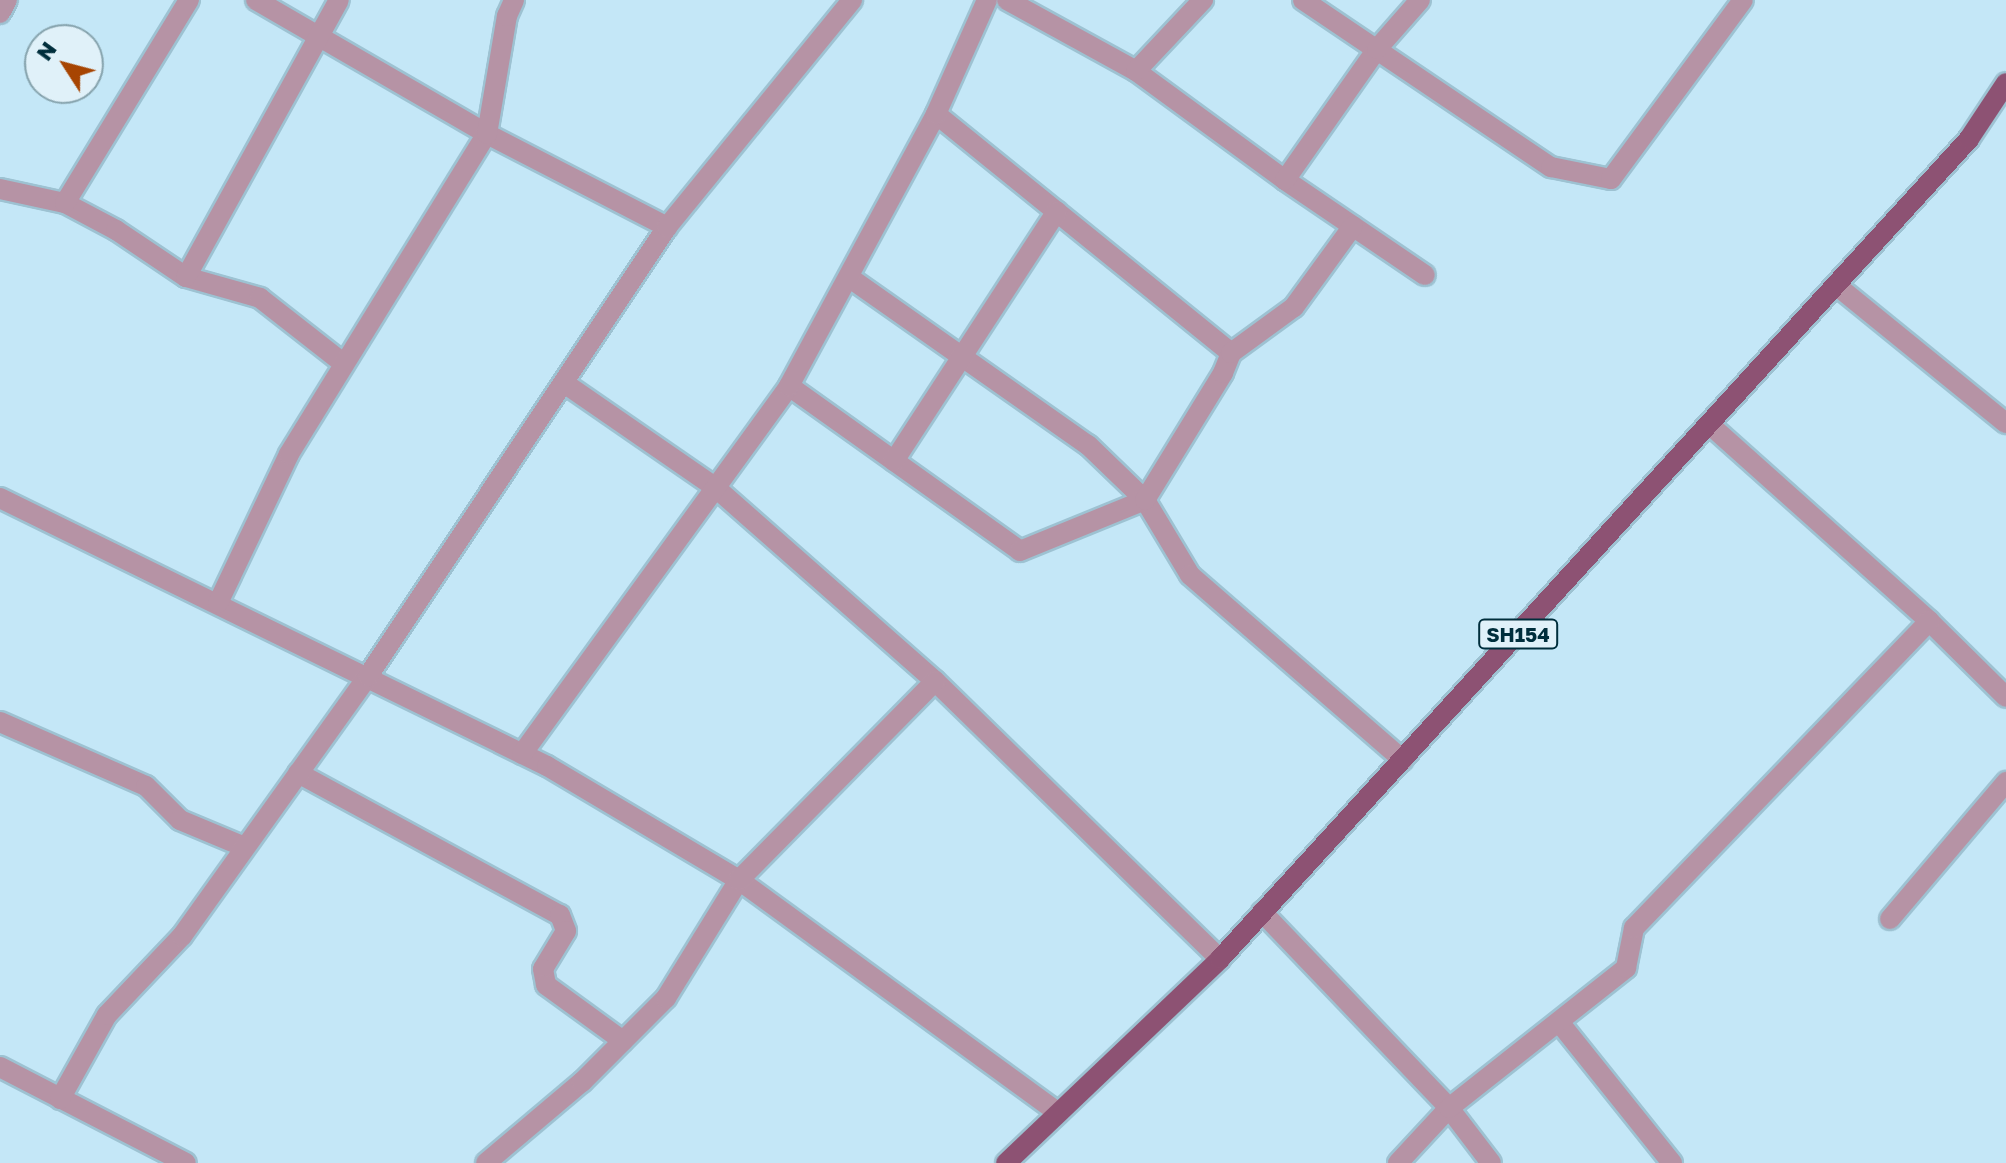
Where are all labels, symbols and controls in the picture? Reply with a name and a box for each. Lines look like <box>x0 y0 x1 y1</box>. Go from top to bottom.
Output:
north arrow <box>24 24 104 104</box>
text: N <box>30 36 62 65</box>
road number: SH154 <box>1478 618 1558 650</box>

